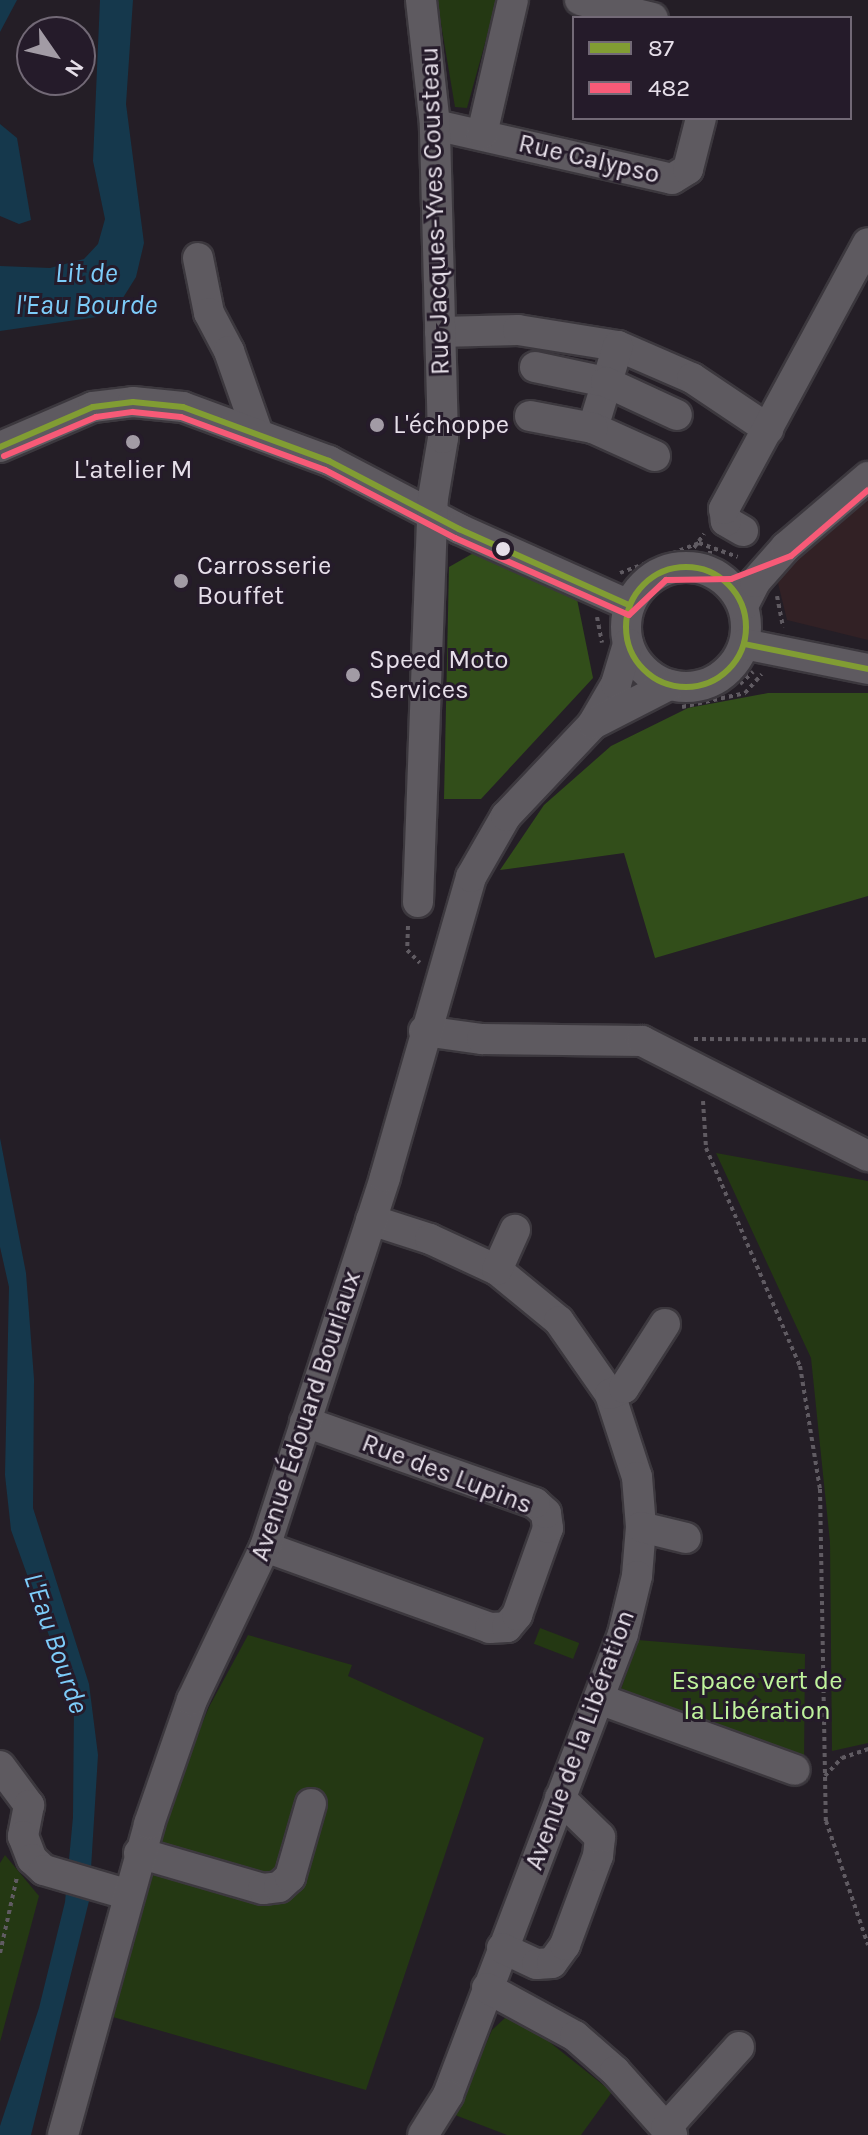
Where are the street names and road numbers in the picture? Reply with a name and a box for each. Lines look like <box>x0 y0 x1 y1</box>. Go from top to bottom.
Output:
street label: Rue Jacques-Yves Cousteau <box>414 46 456 376</box>
street label: Rue Calypso <box>515 128 663 190</box>
street label: Avenue Édouard Bourlaux <box>244 1267 368 1565</box>
street label: Rue des Lupins <box>357 1427 537 1521</box>
street label: Avenue de la Libération <box>518 1606 642 1874</box>

